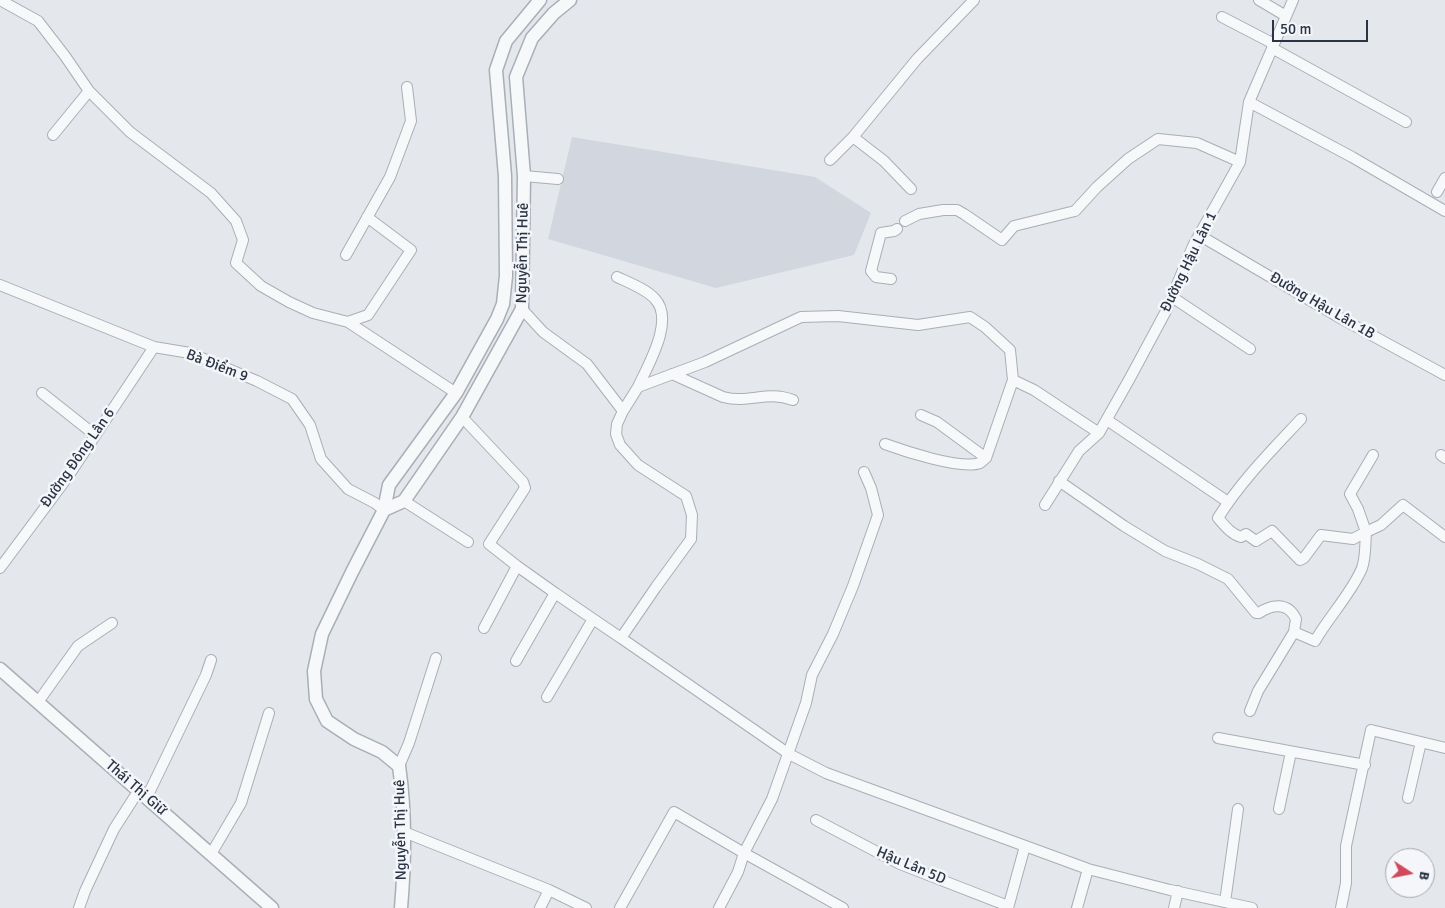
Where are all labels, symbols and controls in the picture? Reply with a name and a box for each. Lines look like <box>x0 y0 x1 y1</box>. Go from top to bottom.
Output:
scale bar <box>1275 10 1371 42</box>
text: 50 m <box>1280 20 1311 38</box>
street label: Nguyễn Thị Huê <box>513 202 533 304</box>
street label: Đường Hậu Lân 1 <box>1157 209 1221 315</box>
street label: Đường Hậu Lân 1B <box>1266 269 1378 343</box>
street label: Bà Điểm 9 <box>183 346 251 386</box>
street label: Đường Đông Lân 6 <box>37 405 119 511</box>
street label: Thái Thị Giữ <box>102 756 170 820</box>
street label: Nguyễn Thị Huê <box>391 779 411 881</box>
street label: Hậu Lân 5D <box>874 843 948 889</box>
north arrow <box>1385 848 1435 898</box>
text: B <box>1415 870 1433 882</box>

